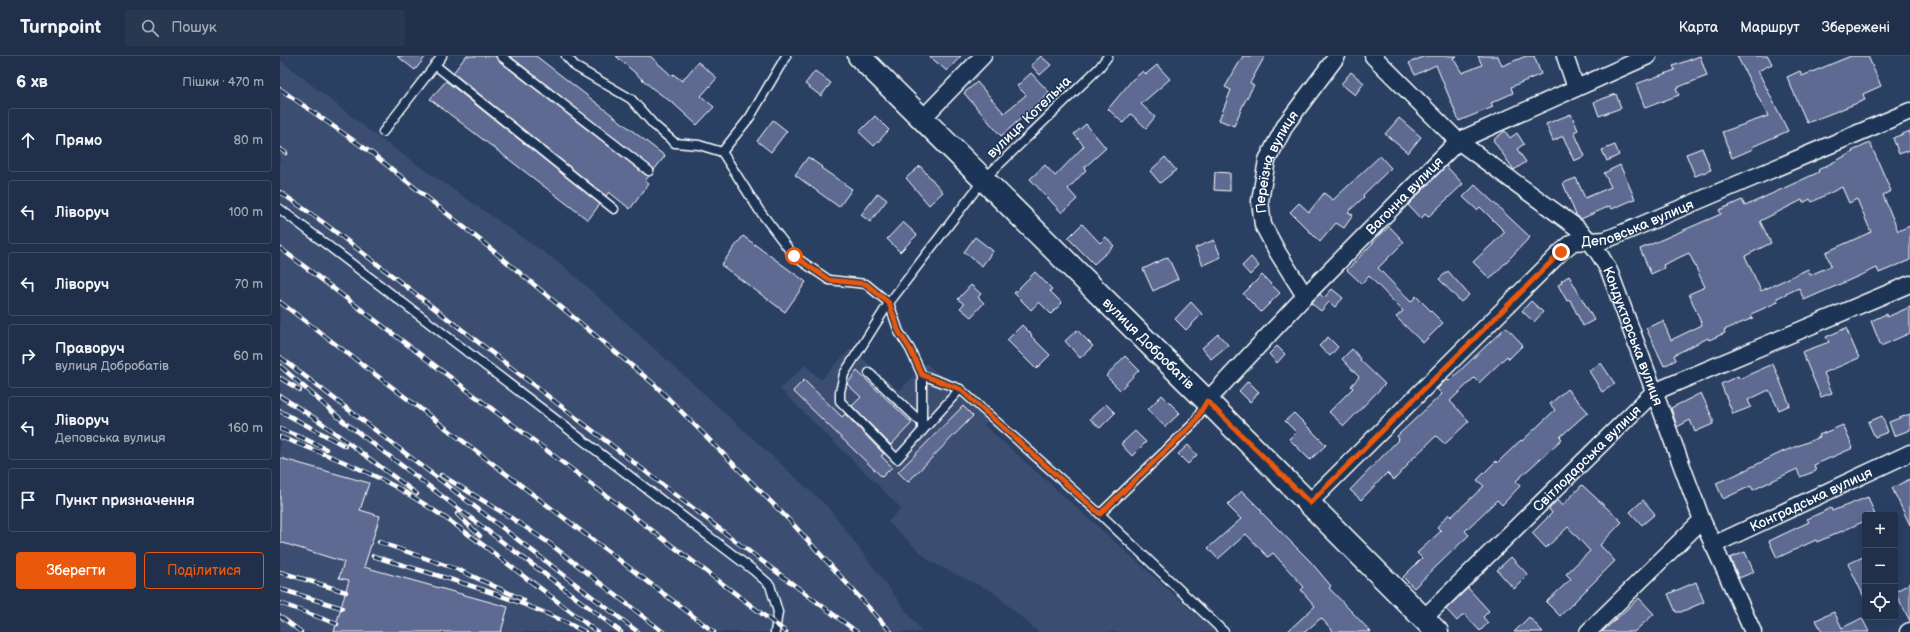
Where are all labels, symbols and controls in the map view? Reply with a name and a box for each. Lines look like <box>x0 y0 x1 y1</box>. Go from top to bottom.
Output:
search box <box>125 10 405 46</box>
text: Turnpoint <box>20 16 101 39</box>
icon: search <box>139 17 161 39</box>
text: Пошук <box>171 18 217 37</box>
text: Карта <box>1679 19 1718 36</box>
text: Маршрут <box>1740 19 1800 36</box>
text: Збережені <box>1822 19 1890 36</box>
text: 6 хв <box>16 72 48 92</box>
street label: вулиця Котельна <box>983 72 1075 162</box>
text: Пішки · 470 m <box>182 74 264 90</box>
street label: Переїзна вулиця <box>1251 107 1302 215</box>
icon: ahead <box>17 129 39 151</box>
text: Прямо <box>55 131 102 150</box>
text: 80 m <box>234 132 263 148</box>
street label: Вагонна вулиця <box>1362 153 1447 238</box>
street label: Деповська вулиця <box>1581 195 1696 250</box>
icon: left <box>17 201 39 223</box>
text: Ліворуч <box>55 203 109 222</box>
text: 100 m <box>228 204 263 220</box>
route end <box>1552 243 1570 261</box>
route start <box>785 247 803 265</box>
street label: Кондукторська вулиця <box>1600 264 1667 408</box>
icon: left <box>17 273 39 295</box>
text: Ліворуч <box>55 275 109 294</box>
text: 70 m <box>235 276 263 292</box>
street label: вулиця Добробатів <box>1099 294 1199 393</box>
text: Праворуч <box>55 339 125 358</box>
icon: right <box>17 345 39 367</box>
text: 60 m <box>233 348 263 364</box>
text: вулиця Добробатів <box>55 358 169 374</box>
street label: Світлодарська вулиця <box>1529 401 1644 515</box>
text: Ліворуч <box>55 411 109 430</box>
icon: left <box>17 417 39 439</box>
text: 160 m <box>228 420 263 436</box>
text: Деповська вулиця <box>55 430 166 446</box>
street label: Конградська вулиця <box>1747 463 1875 535</box>
icon: arrive <box>17 489 39 511</box>
text: Пункт призначення <box>55 491 195 510</box>
map controls <box>1862 512 1898 620</box>
button: + <box>1862 512 1898 548</box>
button: − <box>1862 548 1898 584</box>
button: Зберегти <box>16 552 136 589</box>
button: Поділитися <box>144 552 264 589</box>
button: locate <box>1862 584 1898 620</box>

